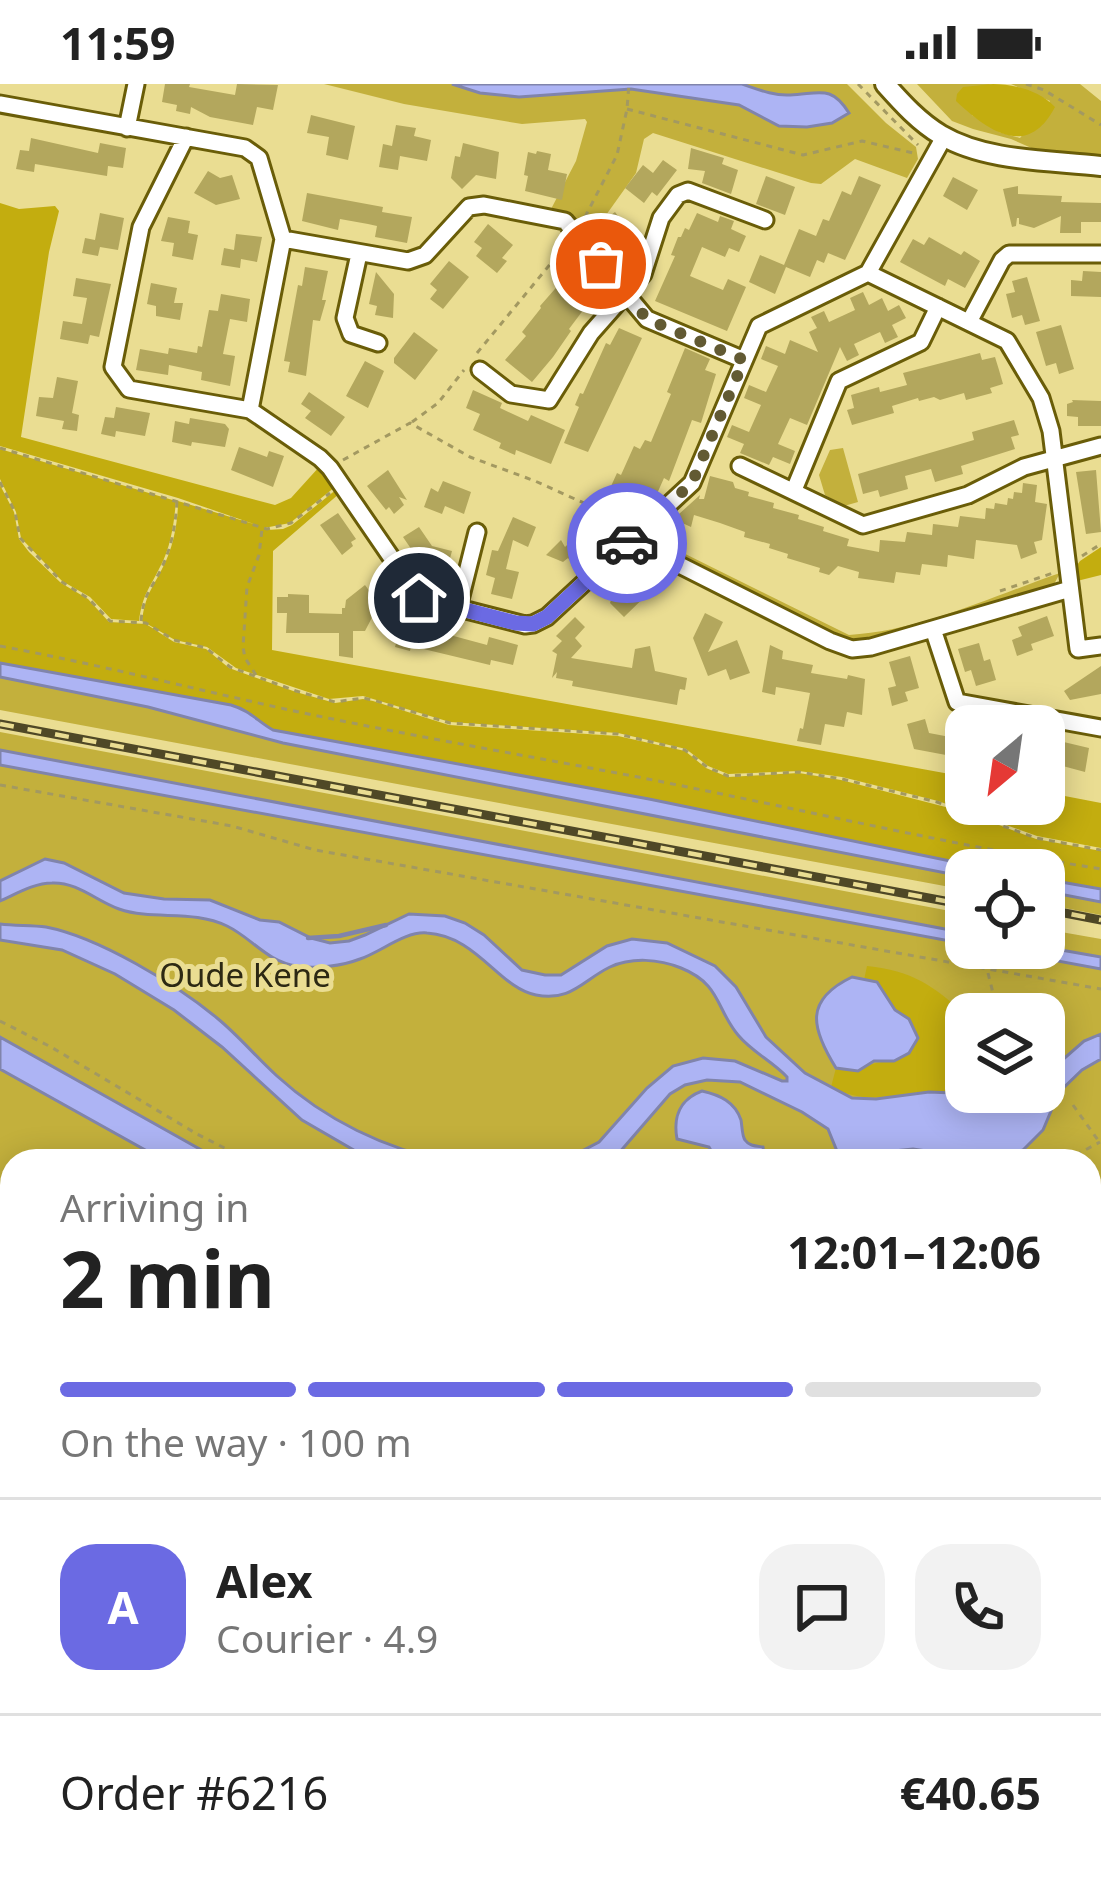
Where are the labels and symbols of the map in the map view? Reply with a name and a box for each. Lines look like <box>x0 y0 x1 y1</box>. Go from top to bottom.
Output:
pin <box>550 213 652 315</box>
courier <box>567 483 687 603</box>
pin <box>368 547 470 649</box>
north arrow <box>945 705 1065 825</box>
park label: Oude Kene <box>159 952 331 997</box>

